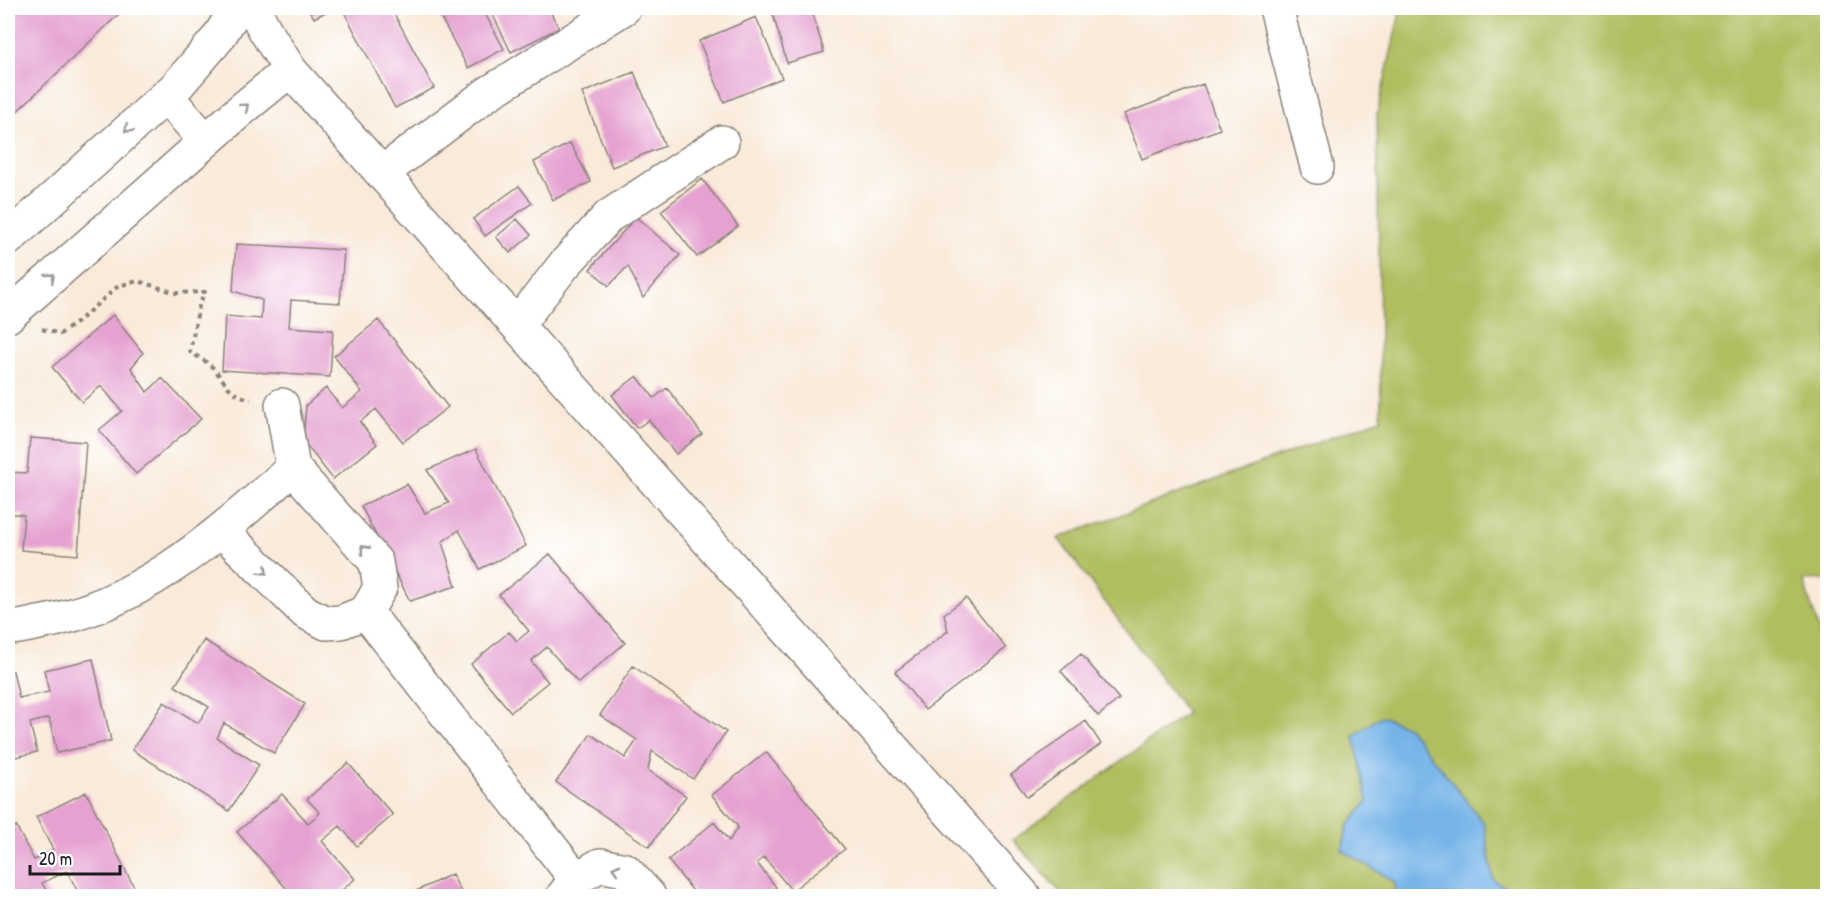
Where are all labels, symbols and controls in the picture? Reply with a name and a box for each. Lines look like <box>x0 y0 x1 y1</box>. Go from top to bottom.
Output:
one-way arrow <box>238 103 249 114</box>
one-way arrow <box>125 122 135 133</box>
one-way arrow <box>45 273 55 284</box>
one-way arrow <box>360 545 371 556</box>
one-way arrow <box>256 564 267 575</box>
scale bar <box>30 838 120 876</box>
text: 20 m <box>39 846 72 871</box>
one-way arrow <box>611 863 621 876</box>

